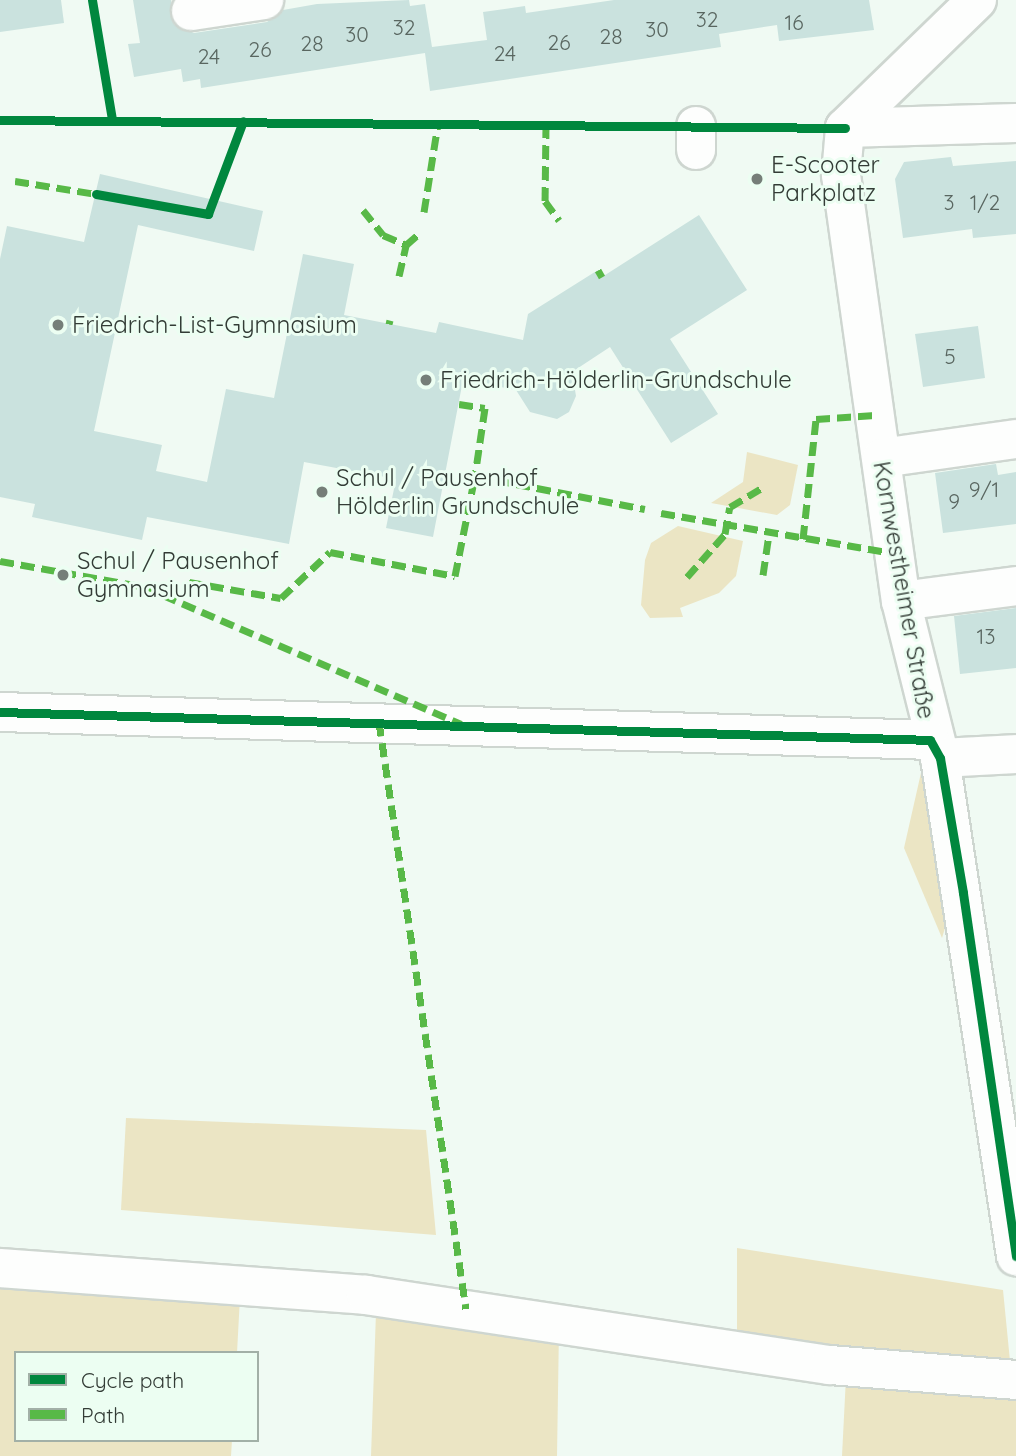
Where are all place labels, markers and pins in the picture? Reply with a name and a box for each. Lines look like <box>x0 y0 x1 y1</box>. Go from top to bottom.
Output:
place label: E-Scooter Parkplatz <box>771 151 880 207</box>
marker: E-Scooter Parkplatz <box>749 171 765 187</box>
place label: Friedrich-List-Gymnasium <box>72 311 357 339</box>
marker: Friedrich-List-Gymnasium <box>50 317 66 333</box>
place label: Friedrich-Hölderlin-Grundschule <box>440 366 792 394</box>
marker: Friedrich-Hölderlin-Grundschule <box>418 372 434 388</box>
place label: Schul / Pausenhof Hölderlin Grundschule <box>336 464 579 520</box>
marker: Schul / Pausenhof Hölderlin Grundschule <box>314 484 330 500</box>
place label: Schul / Pausenhof Gymnasium <box>77 547 279 603</box>
marker: Schul / Pausenhof Gymnasium <box>55 567 71 583</box>

